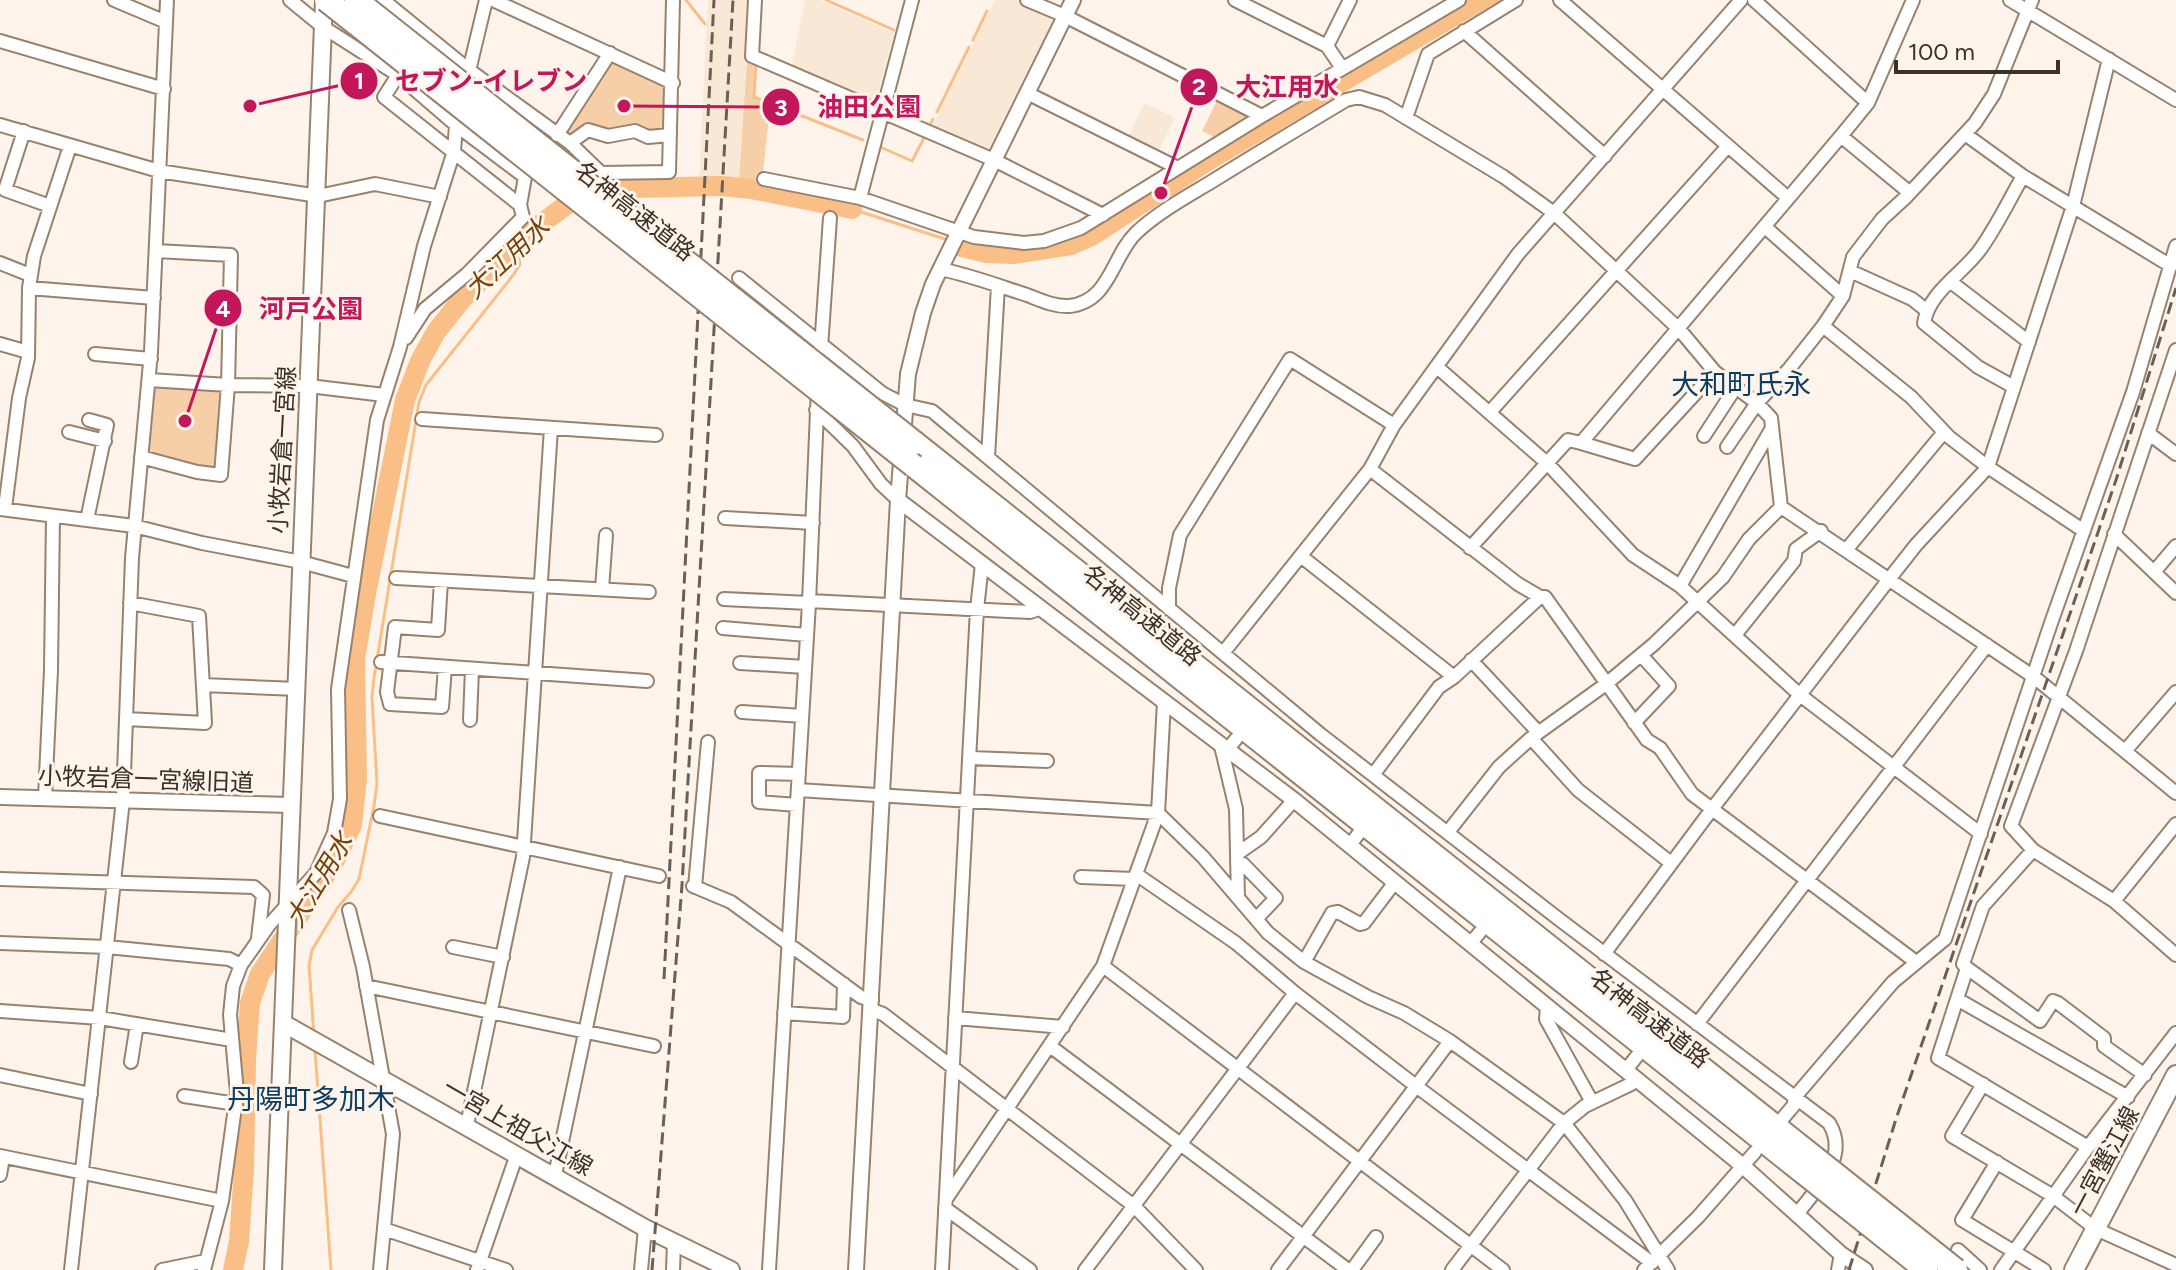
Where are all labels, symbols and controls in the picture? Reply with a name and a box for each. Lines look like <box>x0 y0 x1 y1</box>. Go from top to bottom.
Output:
scale bar <box>1896 24 2058 74</box>
text: 100 m <box>1908 37 1975 66</box>
callout: セブン-イレブン <box>339 56 603 106</box>
callout: 大江用水 <box>1179 62 1355 112</box>
text: セブン-イレブン <box>395 65 587 97</box>
text: 1 <box>354 66 364 95</box>
text: 大江用水 <box>1235 71 1339 103</box>
text: 2 <box>1192 72 1206 101</box>
callout: 油田公園 <box>761 82 937 132</box>
text: 油田公園 <box>817 91 921 123</box>
text: 3 <box>774 93 788 122</box>
street label: 名神高速道路 <box>569 155 701 267</box>
water label: 大江用水 <box>458 209 558 305</box>
callout: 河戸公園 <box>203 283 379 333</box>
text: 河戸公園 <box>259 293 363 325</box>
text: 4 <box>215 294 231 323</box>
street label: 小牧岩倉一宮線 <box>263 365 301 535</box>
district label: 大和町氏永 <box>1671 367 1811 401</box>
street label: 名神高速道路 <box>1077 558 1207 672</box>
street label: 小牧岩倉一宮線旧道 <box>38 761 254 797</box>
water label: 大江用水 <box>278 825 361 933</box>
street label: 名神高速道路 <box>1584 962 1716 1074</box>
street label: 一宮上祖父江線 <box>438 1072 598 1182</box>
district label: 丹陽町多加木 <box>227 1082 395 1116</box>
street label: 一宮蟹江線 <box>2063 1101 2145 1221</box>

